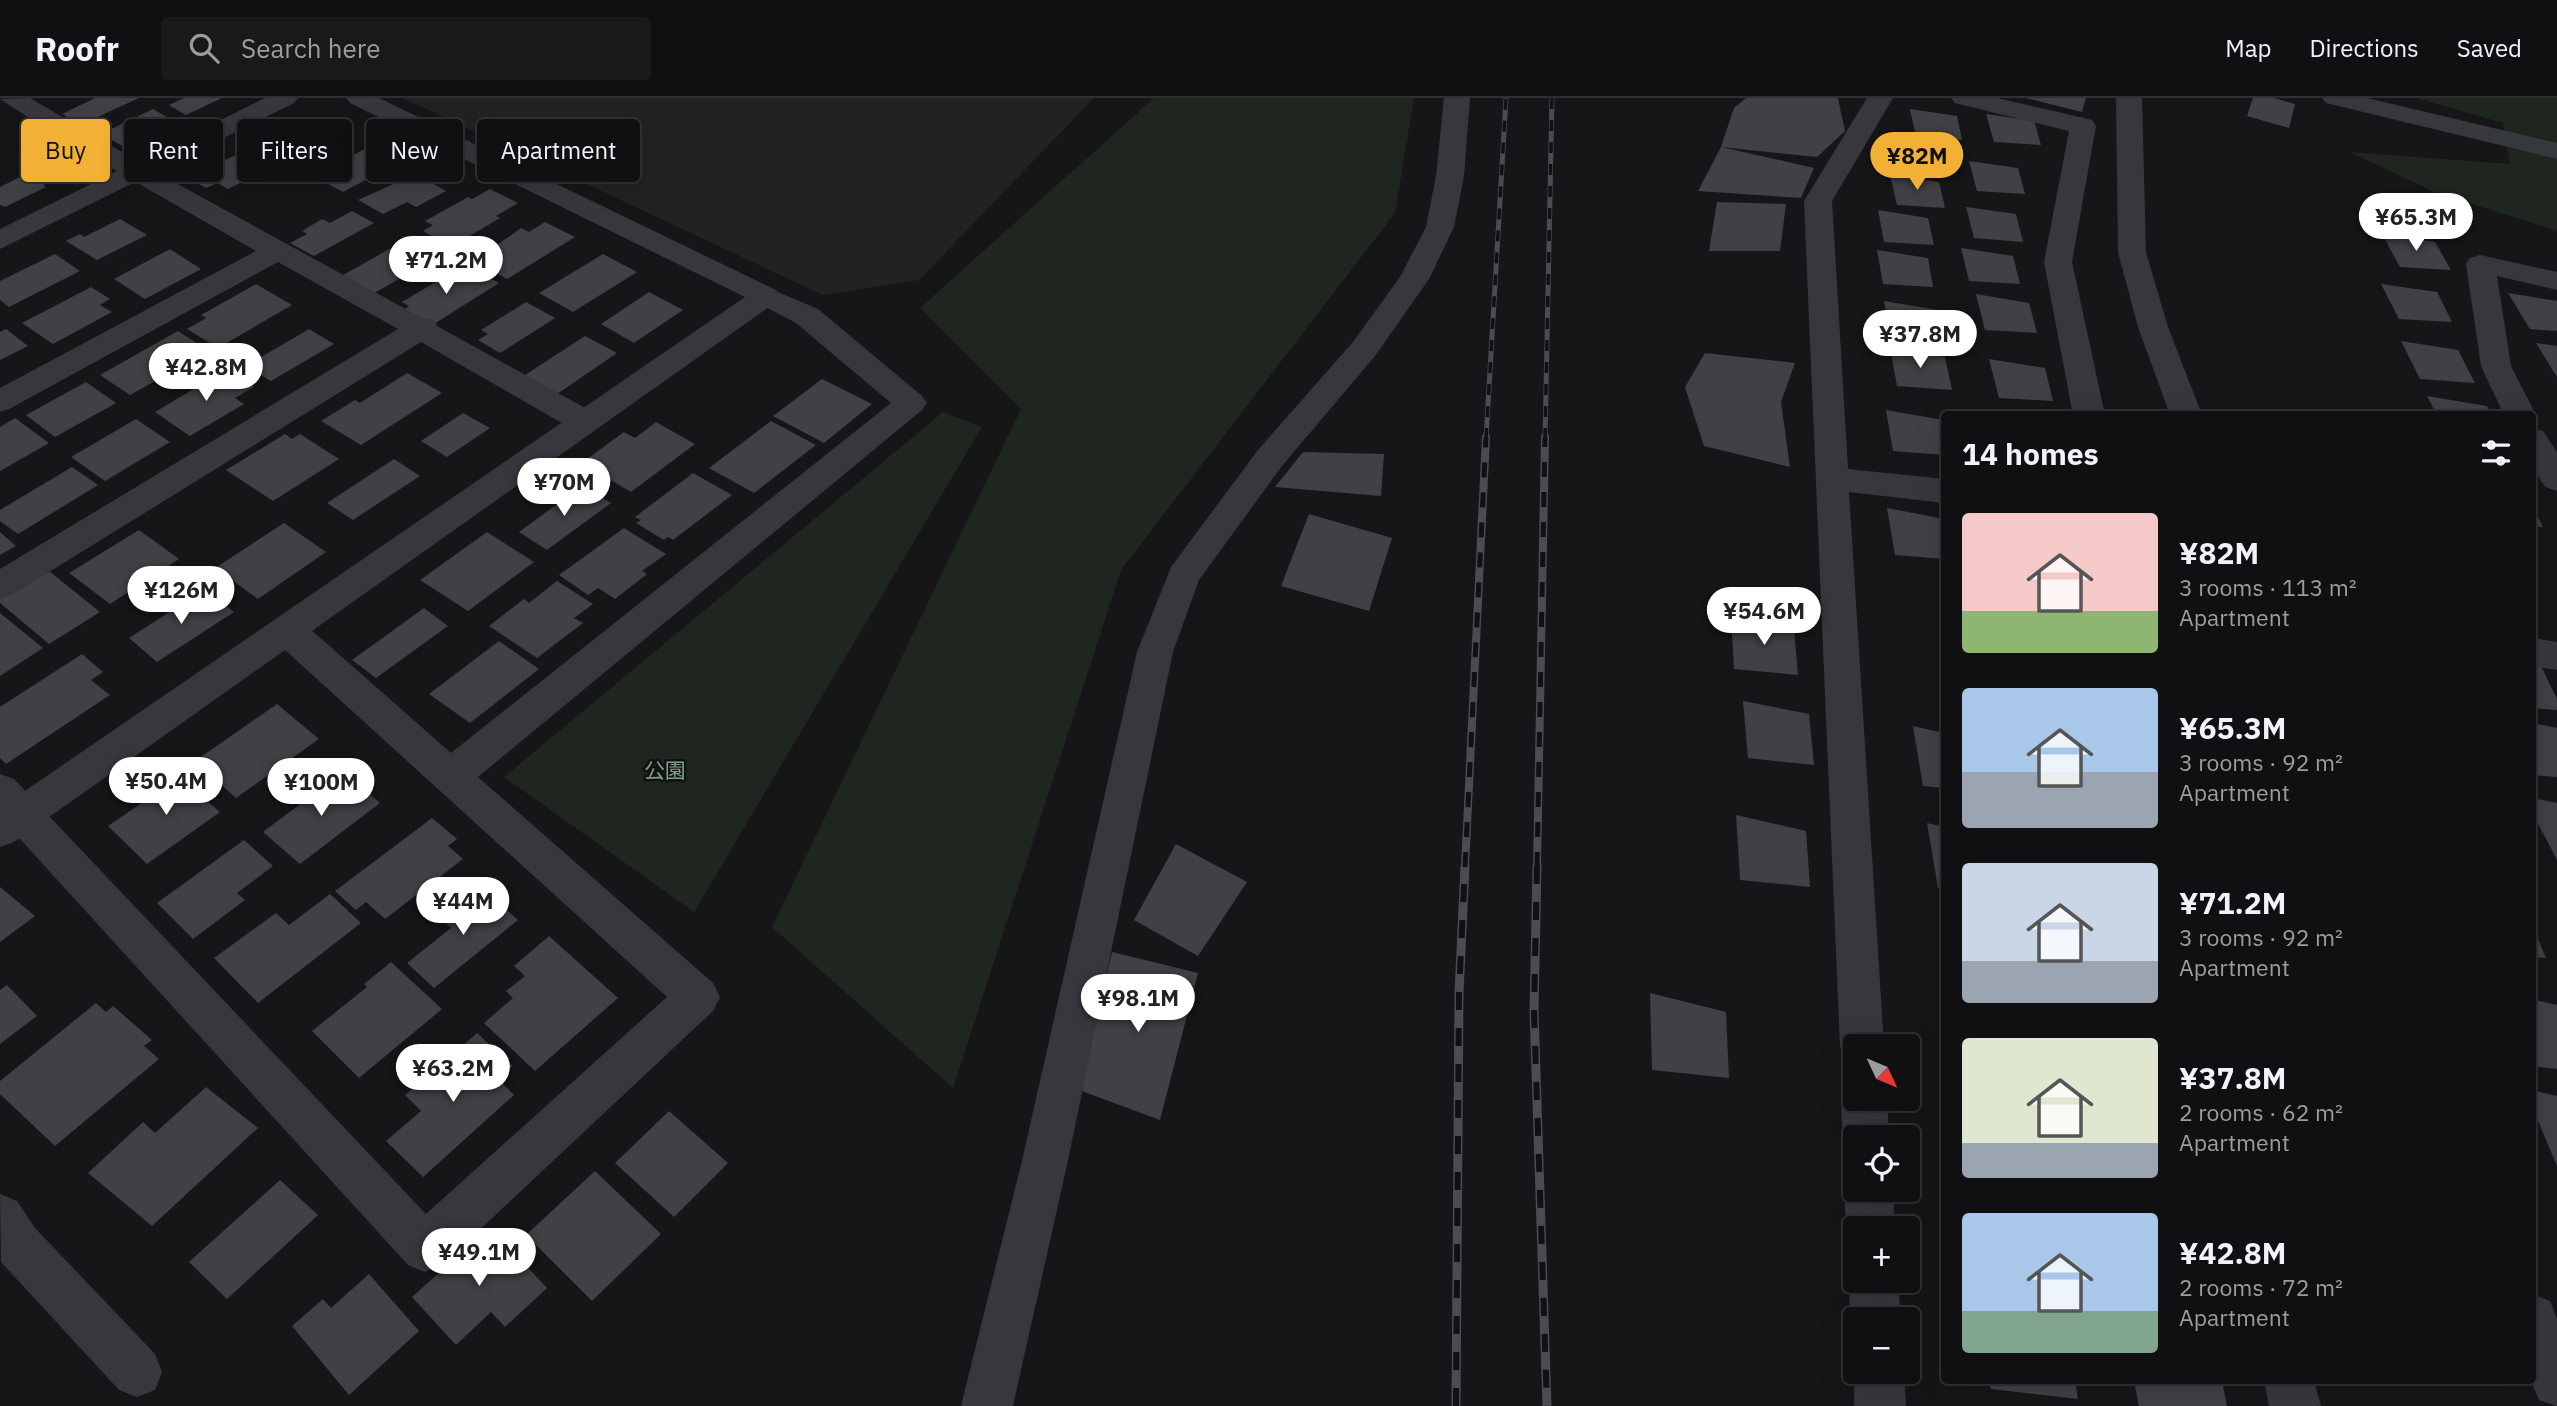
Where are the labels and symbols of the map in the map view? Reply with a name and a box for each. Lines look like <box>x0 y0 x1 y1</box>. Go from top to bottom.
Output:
pin: ¥82M <box>1876 132 1958 192</box>
pin: ¥65.3M <box>2359 194 2473 253</box>
pin: ¥71.2M <box>389 236 503 296</box>
pin: ¥37.8M <box>1863 310 1977 370</box>
pin: ¥42.8M <box>149 344 263 403</box>
pin: ¥70M <box>523 458 605 518</box>
pin: ¥126M <box>132 566 230 626</box>
pin: ¥54.6M <box>1707 588 1821 647</box>
park label: 公園 <box>644 756 686 784</box>
pin: ¥50.4M <box>109 758 223 817</box>
pin: ¥100M <box>272 758 370 818</box>
pin: ¥44M <box>422 878 504 937</box>
pin: ¥98.1M <box>1081 974 1195 1034</box>
north arrow <box>1843 1034 1920 1111</box>
pin: ¥63.2M <box>396 1044 510 1104</box>
pin: ¥49.1M <box>422 1228 536 1288</box>

